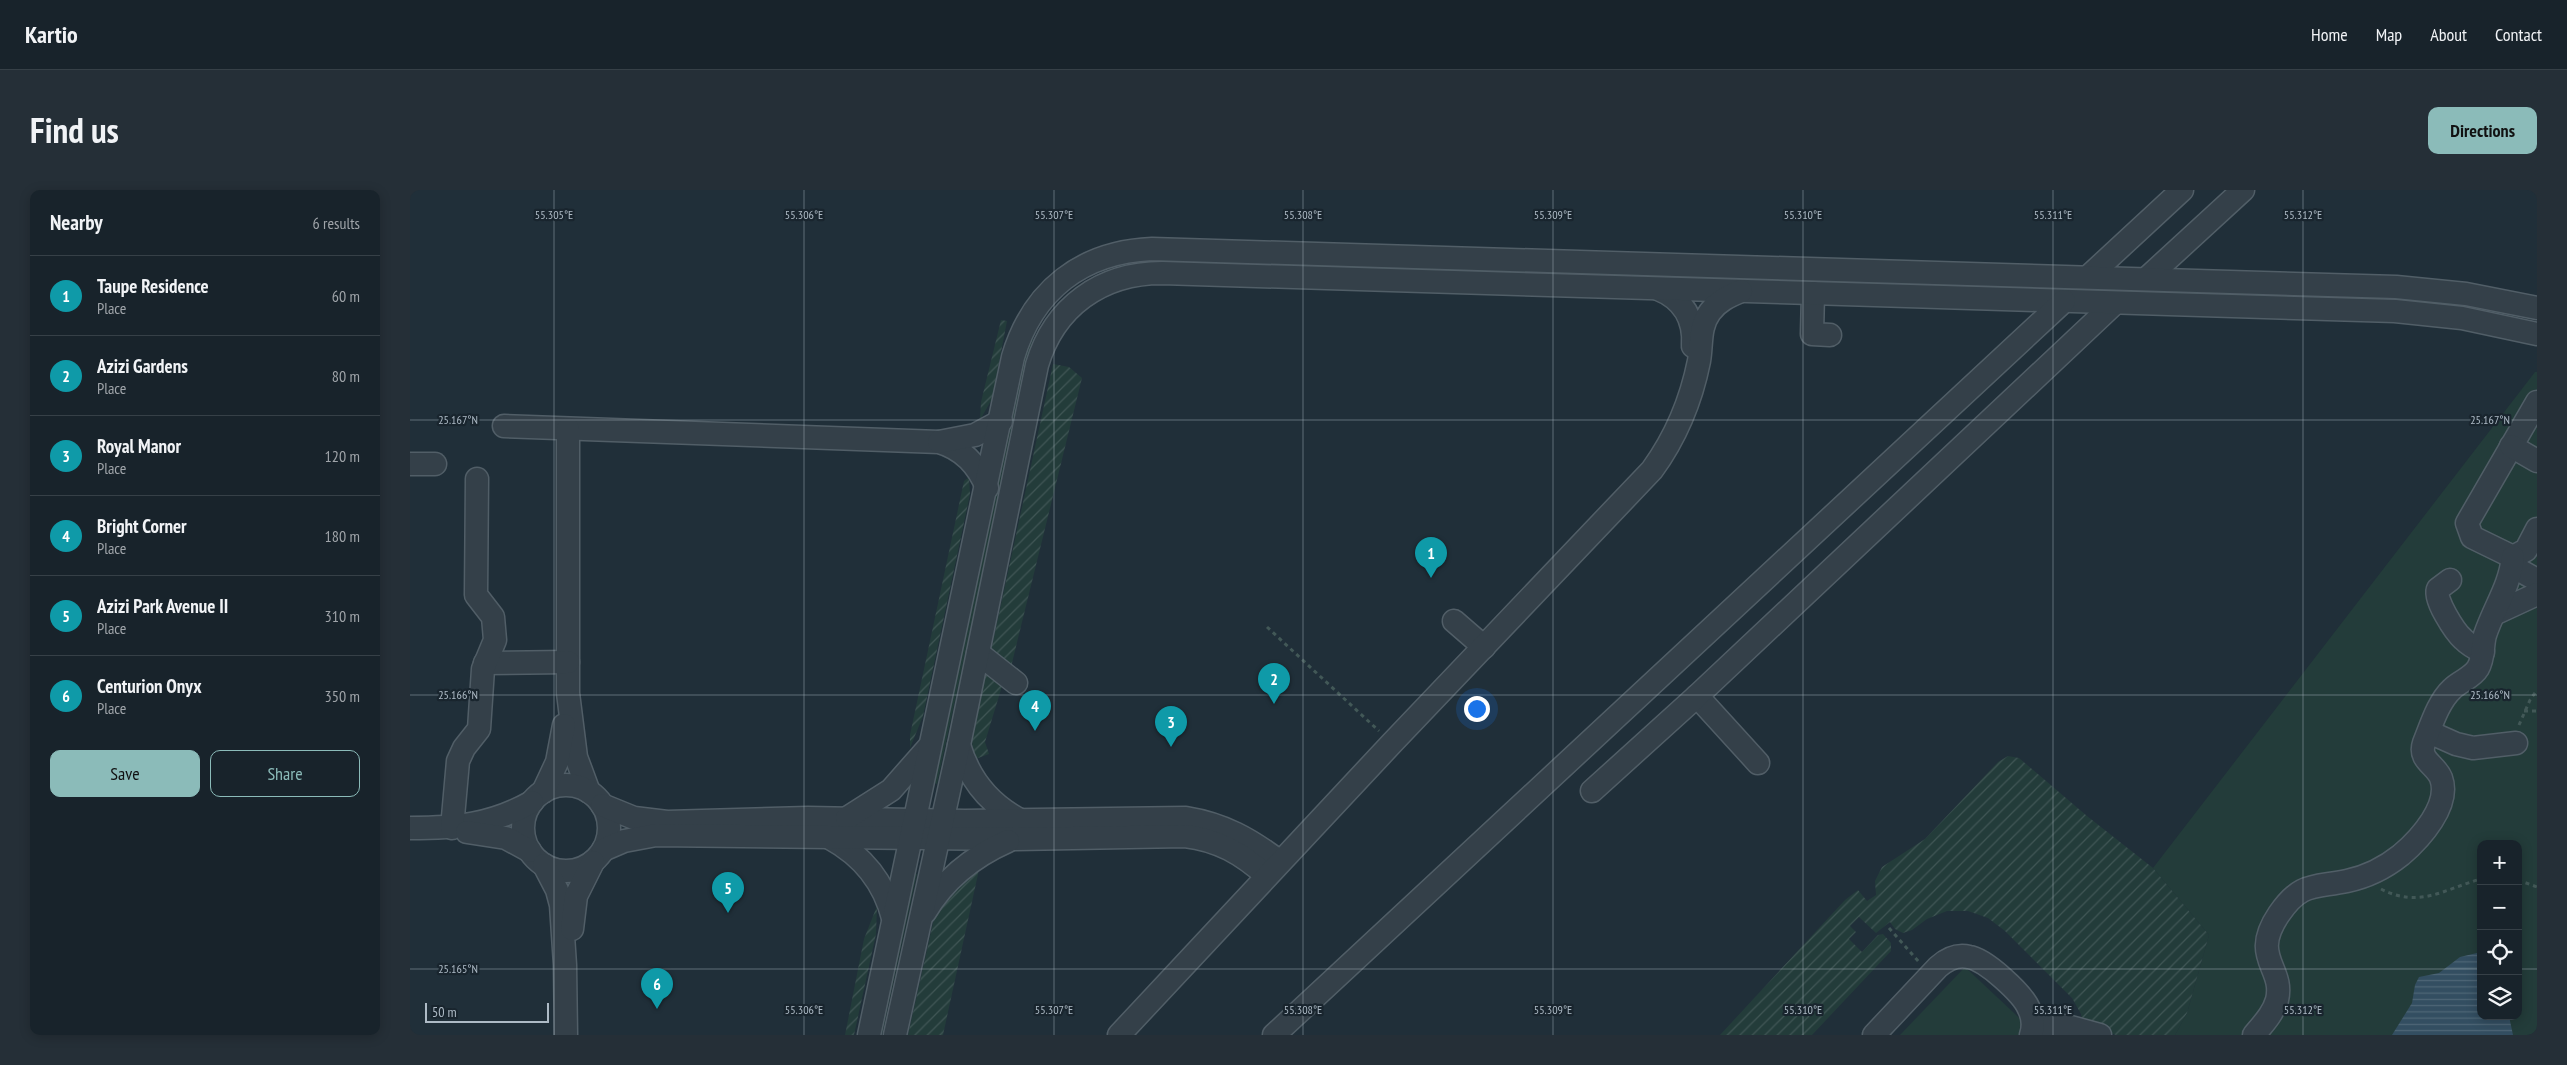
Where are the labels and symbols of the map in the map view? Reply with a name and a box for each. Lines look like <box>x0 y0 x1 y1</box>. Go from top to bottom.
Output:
text: 55.305°E <box>535 207 573 222</box>
text: 55.306°E <box>785 207 823 222</box>
text: 55.307°E <box>1035 207 1073 222</box>
text: 55.308°E <box>1284 207 1322 222</box>
text: 55.309°E <box>1534 207 1572 222</box>
text: 55.310°E <box>1784 207 1822 222</box>
text: 55.311°E <box>2034 207 2072 222</box>
text: 55.312°E <box>2284 207 2322 222</box>
text: 25.167°N <box>438 412 478 427</box>
text: 25.167°N <box>2470 412 2510 427</box>
pin: 1 <box>1415 537 1447 578</box>
pin: 2 <box>1258 663 1290 704</box>
text: 25.166°N <box>438 687 478 702</box>
text: 25.166°N <box>2470 687 2510 702</box>
pin: 4 <box>1019 690 1051 731</box>
your location <box>1464 696 1490 722</box>
pin: 3 <box>1155 706 1187 747</box>
pin: 5 <box>712 872 744 913</box>
text: 25.165°N <box>438 961 478 976</box>
pin: 6 <box>641 968 673 1009</box>
scale bar <box>425 1000 549 1023</box>
text: 55.306°E <box>785 1002 823 1017</box>
text: 55.307°E <box>1035 1002 1073 1017</box>
text: 55.308°E <box>1284 1002 1322 1017</box>
text: 55.309°E <box>1534 1002 1572 1017</box>
text: 55.310°E <box>1784 1002 1822 1017</box>
text: 55.311°E <box>2034 1002 2072 1017</box>
text: 55.312°E <box>2284 1002 2322 1017</box>

